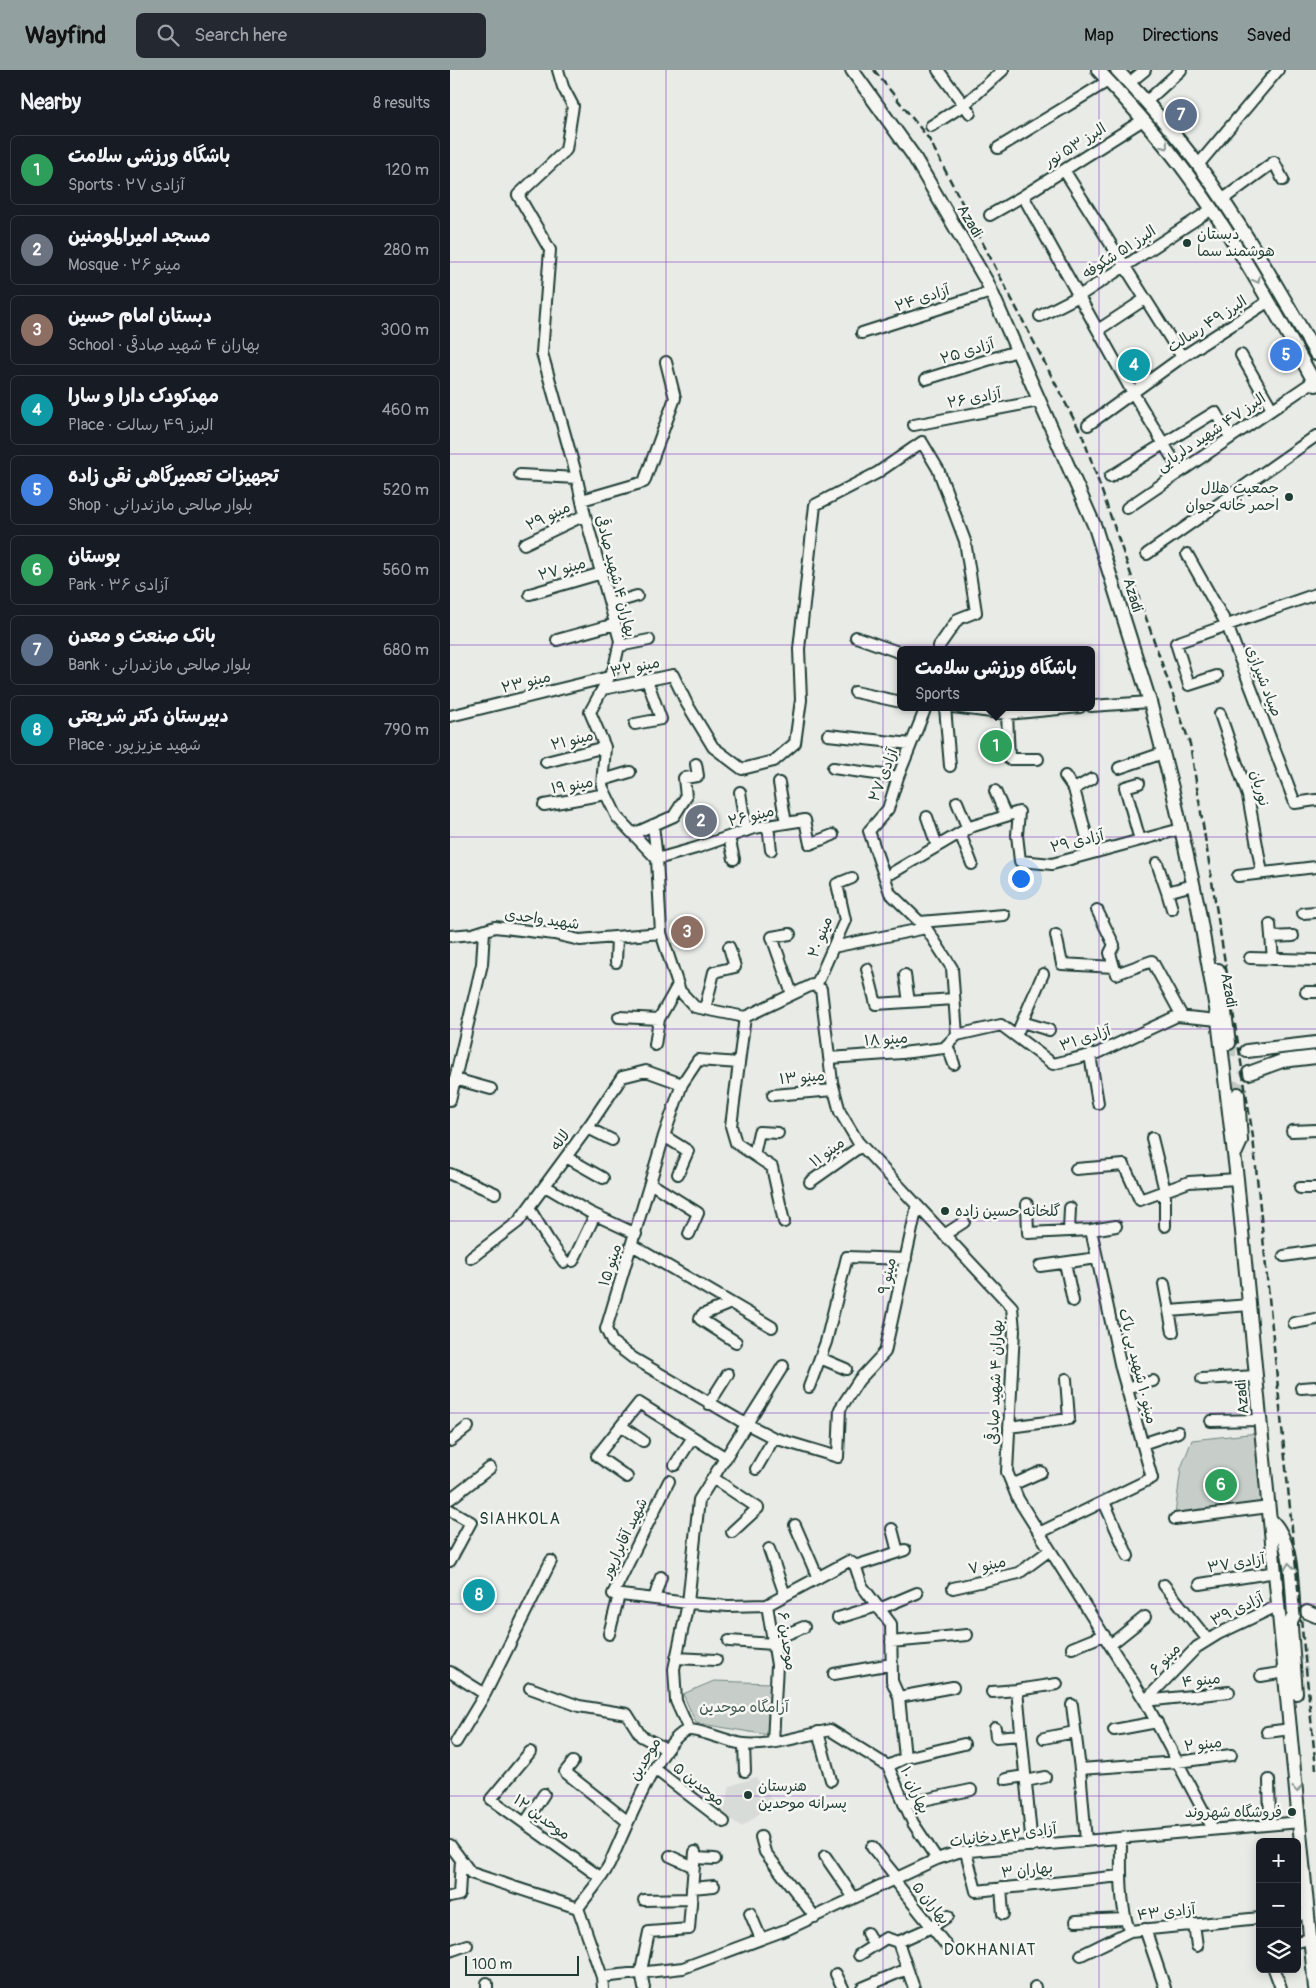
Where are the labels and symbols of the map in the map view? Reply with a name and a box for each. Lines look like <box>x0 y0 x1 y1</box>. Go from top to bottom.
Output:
pin: 7 <box>1165 96 1197 134</box>
street label: البرز ۵۳ نور <box>1040 119 1110 172</box>
one-way arrow <box>1160 140 1168 149</box>
street label: Azadi <box>953 202 987 241</box>
street label: البرز ۵۱ شکوفه <box>1079 222 1160 283</box>
place label: دبستان هوشمند سما <box>1197 225 1275 261</box>
marker: دبستان هوشمند سما <box>1181 237 1193 249</box>
one-way arrow <box>1251 275 1261 284</box>
street label: آزادی ۲۴ <box>892 280 953 316</box>
street label: البرز ۴۹ رسالت <box>1164 292 1251 357</box>
street label: آزادی ۲۵ <box>938 334 998 369</box>
pin: 5 <box>1270 336 1302 374</box>
pin: 4 <box>1118 346 1150 384</box>
street label: آزادی ۲۶ <box>946 384 1004 413</box>
street label: البرز ۴۷ شهید دلربایی <box>1153 389 1270 476</box>
place label: جمعیت هلال احمر خانه جوان <box>1186 479 1279 515</box>
marker: جمعیت هلال احمر خانه جوان <box>1283 491 1295 503</box>
street label: مینو ۲۹ <box>523 498 574 535</box>
street label: بهاران ۴ شهید صادقی <box>591 513 642 639</box>
street label: مینو ۲۷ <box>536 554 588 585</box>
street label: Azadi <box>1118 576 1147 615</box>
street label: صیاد شیرازی <box>1241 643 1286 720</box>
street label: مینو ۳۲ <box>609 653 662 682</box>
street label: مینو ۲۳ <box>499 667 553 698</box>
street label: مینو ۲۱ <box>549 726 595 755</box>
pin: 1 <box>980 727 1012 765</box>
street label: آزادی ۲۷ <box>865 745 903 805</box>
street label: نوریان <box>1246 768 1273 808</box>
street label: مینو ۱۹ <box>549 772 595 799</box>
pin: 2 <box>685 802 717 840</box>
street label: مینو ۲۶ <box>726 802 776 831</box>
street label: آزادی ۲۹ <box>1048 825 1107 857</box>
your location <box>1008 866 1034 892</box>
street label: شهید واحدی <box>503 905 581 934</box>
pin: 3 <box>671 913 703 951</box>
street label: مینو ۲۰ <box>804 914 837 961</box>
street label: Azadi <box>1216 971 1241 1009</box>
street label: آزادی ۳۱ <box>1057 1021 1114 1056</box>
street label: مینو ۱۸ <box>864 1028 908 1050</box>
street label: مینو ۱۳ <box>779 1066 826 1089</box>
street label: لاله <box>547 1126 574 1154</box>
street label: مینو ۱۱ <box>806 1133 849 1171</box>
place label: گلخانه حسین زاده <box>955 1202 1061 1221</box>
marker: گلخانه حسین زاده <box>939 1205 951 1217</box>
street label: مینو ۱۵ <box>595 1241 626 1289</box>
street label: مینو ۹ <box>874 1256 901 1296</box>
street label: مینو ۱۰ شهید بی باک <box>1114 1306 1161 1426</box>
street label: بهاران ۴ شهید صادقی <box>982 1319 1007 1445</box>
street label: Azadi <box>1232 1379 1253 1415</box>
pin: 6 <box>1205 1466 1237 1504</box>
street label: شهید آقابرارپور <box>596 1495 652 1582</box>
district label: SIAHKOLA <box>479 1509 561 1529</box>
street label: آزادی ۳۷ <box>1206 1549 1267 1577</box>
street label: مینو ۷ <box>966 1552 1008 1579</box>
one-way arrow <box>1284 1562 1295 1570</box>
pin: 8 <box>463 1576 495 1614</box>
street label: آزادی ۳۹ <box>1208 1588 1268 1630</box>
street label: موحدین ۶ <box>773 1610 800 1672</box>
street label: مینو ۶ <box>1146 1639 1185 1679</box>
street label: مینو ۴ <box>1181 1669 1221 1692</box>
park label: آرامگاه موحدین <box>699 1698 790 1717</box>
street label: مینو ۲ <box>1183 1733 1223 1756</box>
street label: موحدین <box>625 1734 666 1784</box>
street label: موحدین ۵ <box>669 1758 728 1811</box>
street label: بهاران ۱۰ <box>896 1764 933 1817</box>
place label: هنرستان پسرانه موحدین <box>758 1777 847 1813</box>
one-way arrow <box>1291 1785 1302 1793</box>
marker: هنرستان پسرانه موحدین <box>742 1789 754 1801</box>
street label: موحدین ۱۲ <box>510 1790 574 1844</box>
place label: فروشگاه شهروند <box>1185 1803 1282 1822</box>
marker: فروشگاه شهروند <box>1286 1806 1298 1818</box>
street label: آزادی ۴۲ دخانیات <box>949 1819 1059 1851</box>
street label: بهاران ۳ <box>1000 1858 1054 1883</box>
street label: بهاران ۵ <box>908 1878 954 1929</box>
street label: آزادی ۴۳ <box>1136 1900 1197 1925</box>
district label: DOKHANIAT <box>944 1940 1036 1960</box>
scale bar <box>465 1953 579 1976</box>

